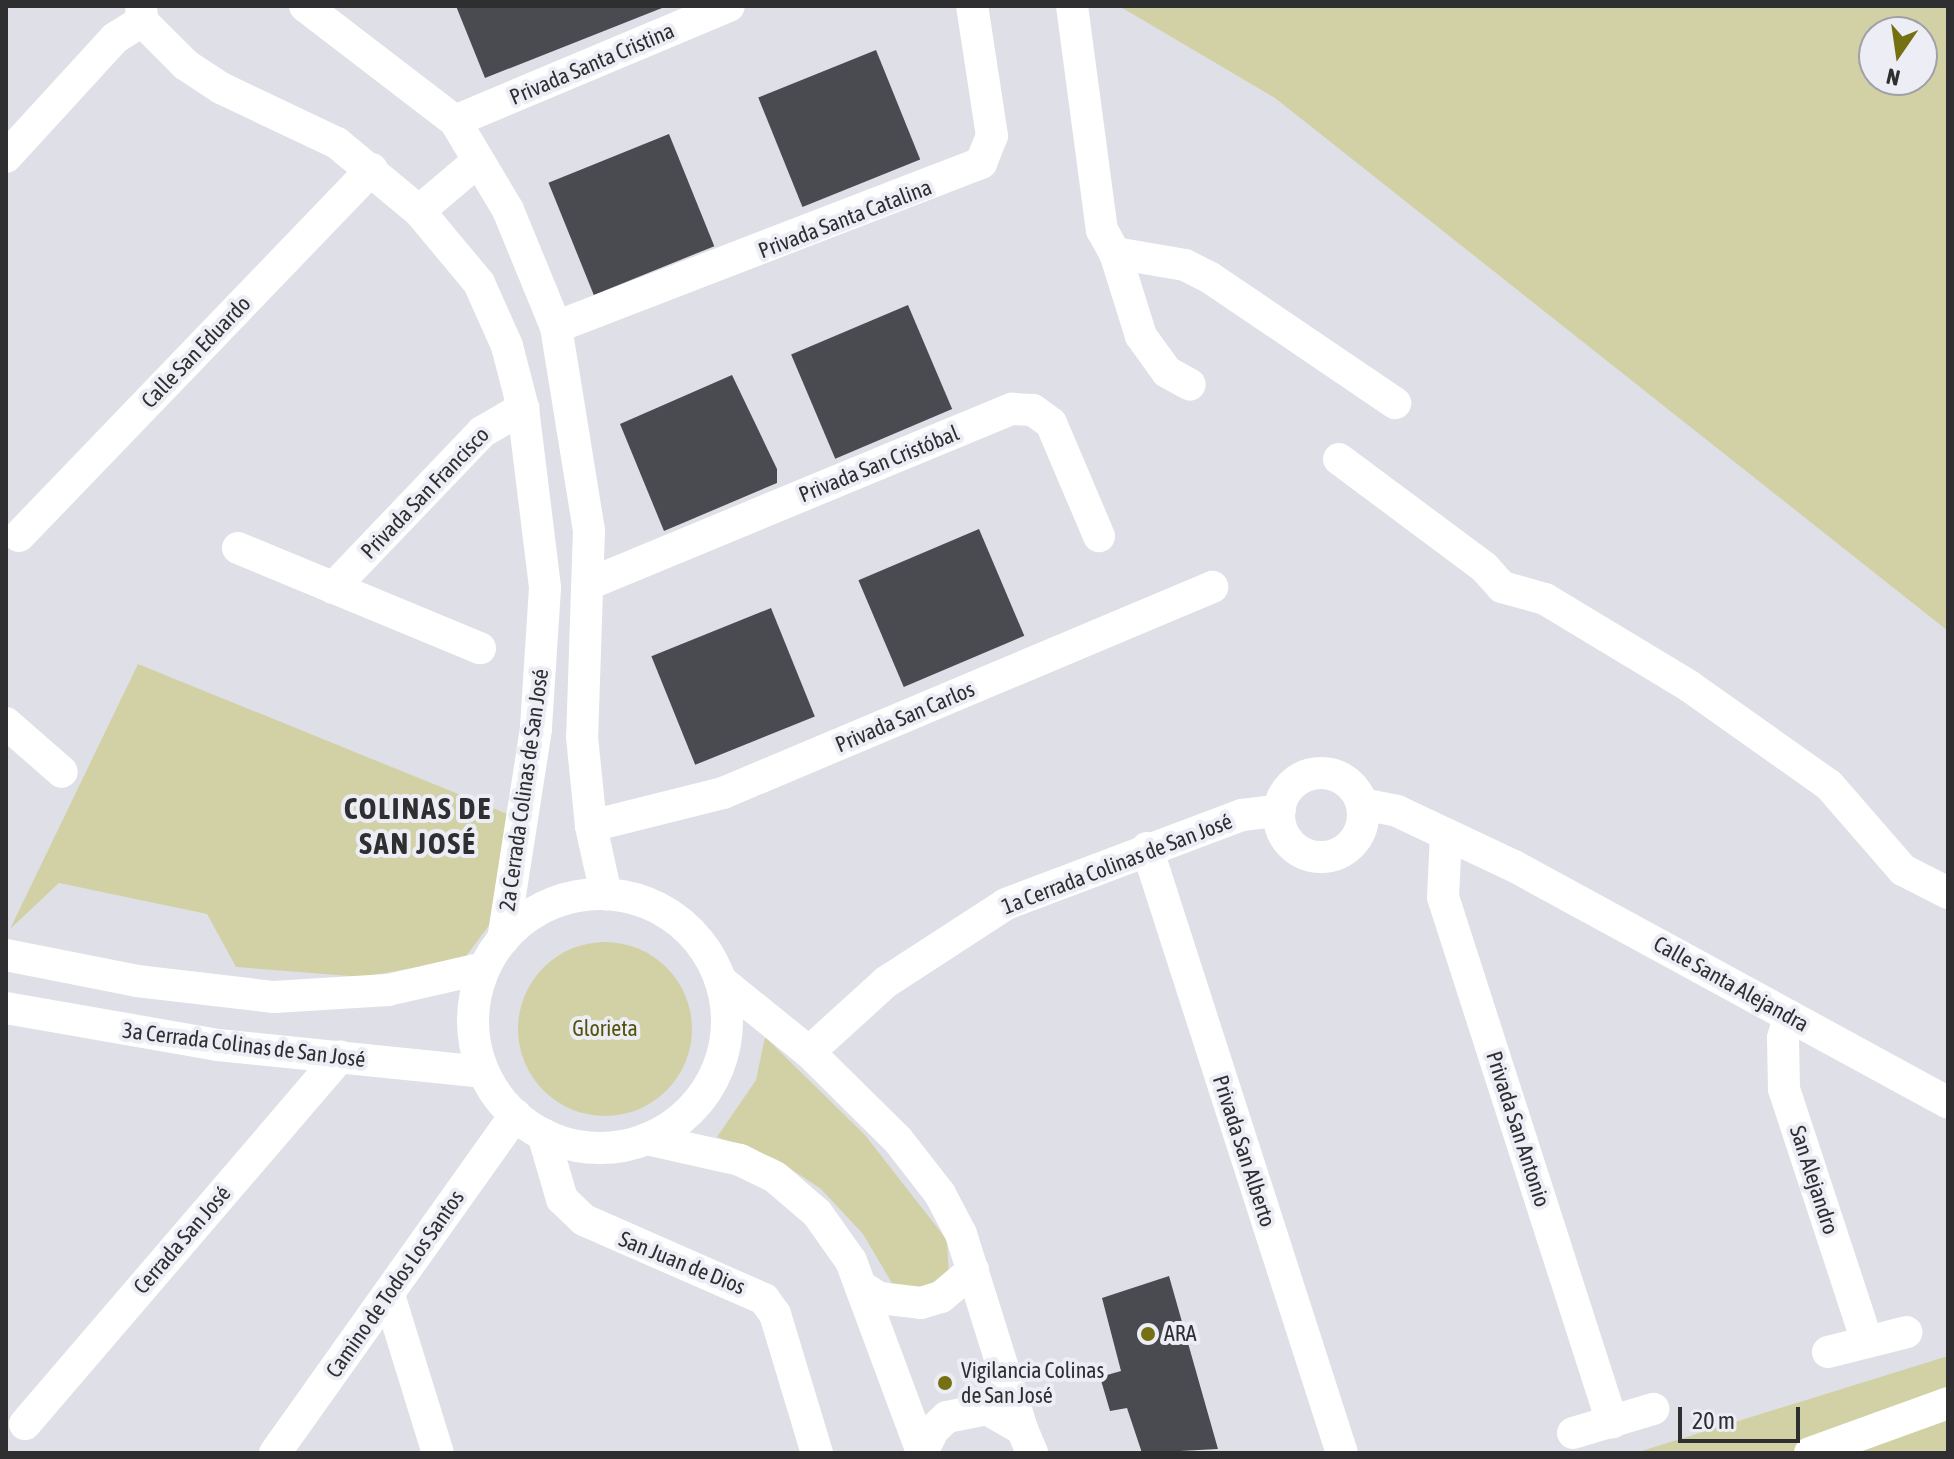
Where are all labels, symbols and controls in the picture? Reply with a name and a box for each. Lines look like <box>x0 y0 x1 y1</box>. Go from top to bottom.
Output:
north arrow <box>1858 16 1938 96</box>
street label: Privada Santa Cristina <box>506 17 678 111</box>
text: N <box>1884 63 1902 92</box>
street label: Privada Santa Catalina <box>755 174 935 264</box>
street label: Calle San Eduardo <box>136 290 256 414</box>
street label: Privada San Cristóbal <box>795 420 963 508</box>
street label: Privada San Francisco <box>355 422 495 564</box>
street label: 2a Cerrada Colinas de San José <box>494 667 554 913</box>
street label: Privada San Carlos <box>831 676 979 758</box>
district label: COLINAS DE SAN JOSÉ <box>344 790 492 860</box>
street label: 1a Cerrada Colinas de San José <box>998 808 1236 920</box>
street label: Calle Santa Alejandra <box>1649 930 1813 1038</box>
park label: Glorieta <box>572 1016 638 1042</box>
street label: 3a Cerrada Colinas de San José <box>121 1017 367 1073</box>
street label: Privada San Antonio <box>1480 1048 1556 1210</box>
street label: Privada San Alberto <box>1207 1072 1281 1230</box>
street label: San Alejandro <box>1784 1122 1844 1238</box>
street label: Cerrada San José <box>128 1181 236 1299</box>
street label: Camino de Todos Los Santos <box>320 1185 470 1383</box>
street label: San Juan de Dios <box>615 1226 749 1300</box>
place label: ARA <box>1164 1321 1197 1347</box>
marker: ARA <box>1139 1325 1157 1343</box>
place label: Vigilancia Colinas de San José <box>961 1357 1104 1408</box>
marker: Vigilancia Colinas de San José <box>936 1374 954 1392</box>
scale bar <box>1682 1391 1804 1441</box>
text: 20 m <box>1692 1407 1735 1434</box>

